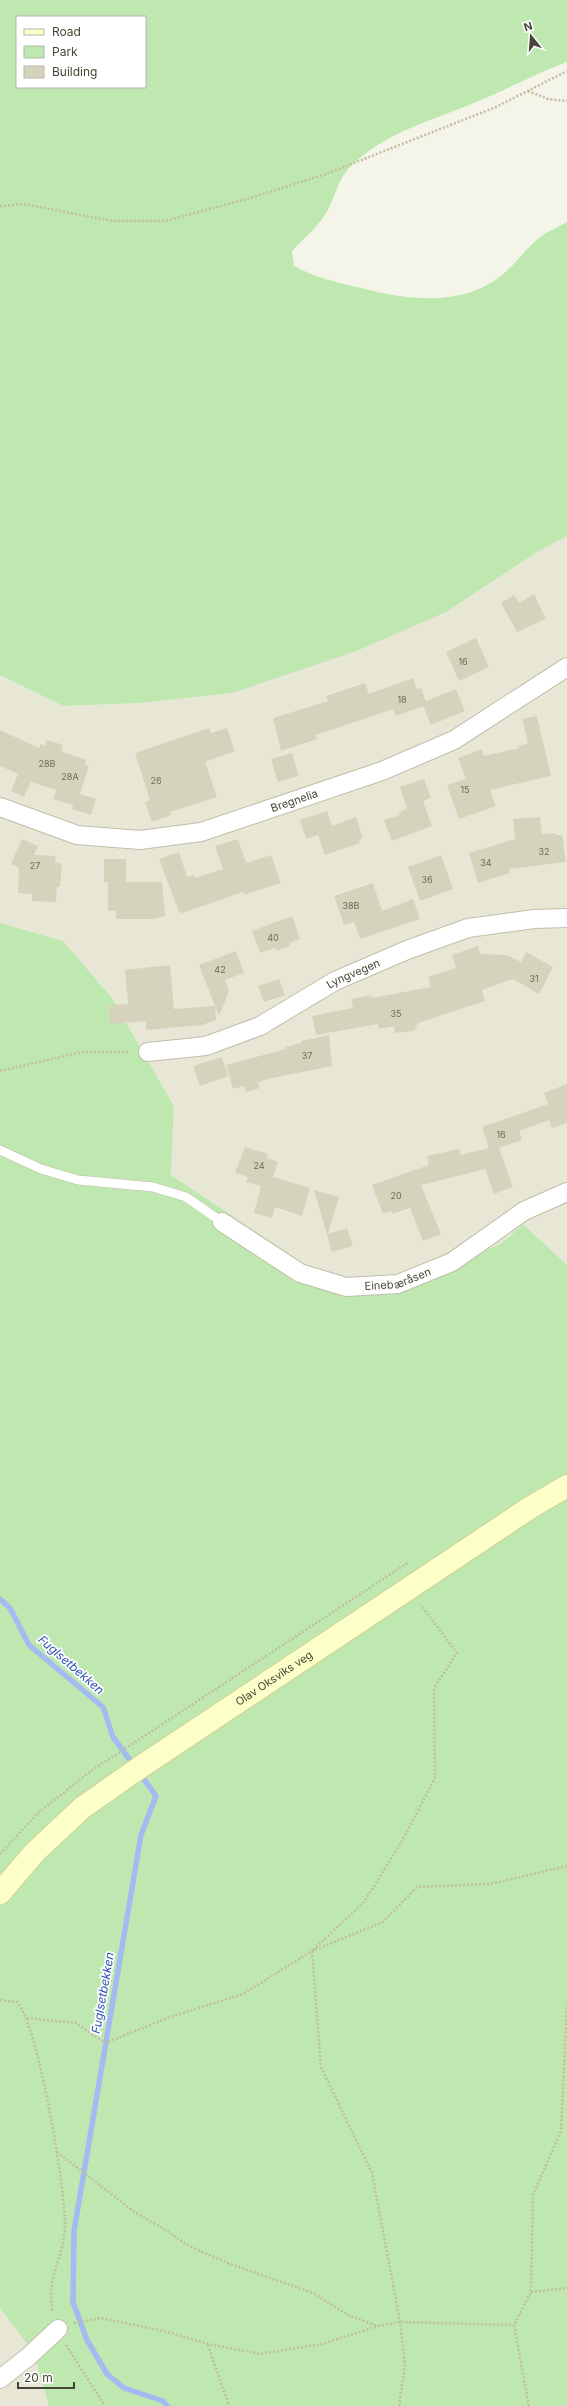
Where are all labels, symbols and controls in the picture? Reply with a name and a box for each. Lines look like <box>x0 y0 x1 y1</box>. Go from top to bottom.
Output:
legend <box>16 16 146 88</box>
north arrow <box>511 16 551 56</box>
text: N <box>522 19 534 34</box>
text: Road <box>52 24 81 39</box>
text: Park <box>52 44 78 59</box>
text: Building <box>52 64 97 79</box>
house number: 16 <box>458 656 468 667</box>
house number: 18 <box>397 694 407 705</box>
house number: 28B <box>39 758 56 769</box>
house number: 28A <box>61 771 79 782</box>
house number: 26 <box>150 775 162 786</box>
house number: 15 <box>460 784 470 795</box>
street label: Bregnelia <box>269 786 320 815</box>
house number: 32 <box>538 846 550 857</box>
house number: 34 <box>480 857 492 868</box>
house number: 27 <box>30 860 40 871</box>
house number: 36 <box>421 874 433 885</box>
house number: 38B <box>342 900 360 911</box>
house number: 40 <box>267 932 279 943</box>
street label: Lyngvegen <box>324 956 382 992</box>
house number: 42 <box>214 964 226 975</box>
house number: 31 <box>529 973 539 984</box>
house number: 35 <box>390 1008 402 1019</box>
house number: 37 <box>302 1050 312 1061</box>
house number: 16 <box>496 1129 506 1140</box>
house number: 24 <box>253 1160 265 1171</box>
house number: 20 <box>390 1190 402 1201</box>
street label: Einebæråsen <box>364 1264 433 1293</box>
water label: Fuglsetbekken <box>35 1632 107 1697</box>
street label: Olav Oksviks veg <box>233 1648 315 1709</box>
water label: Fuglsetbekken <box>88 1951 117 2035</box>
scale bar <box>18 2364 74 2390</box>
text: 20 m <box>24 2370 53 2385</box>

